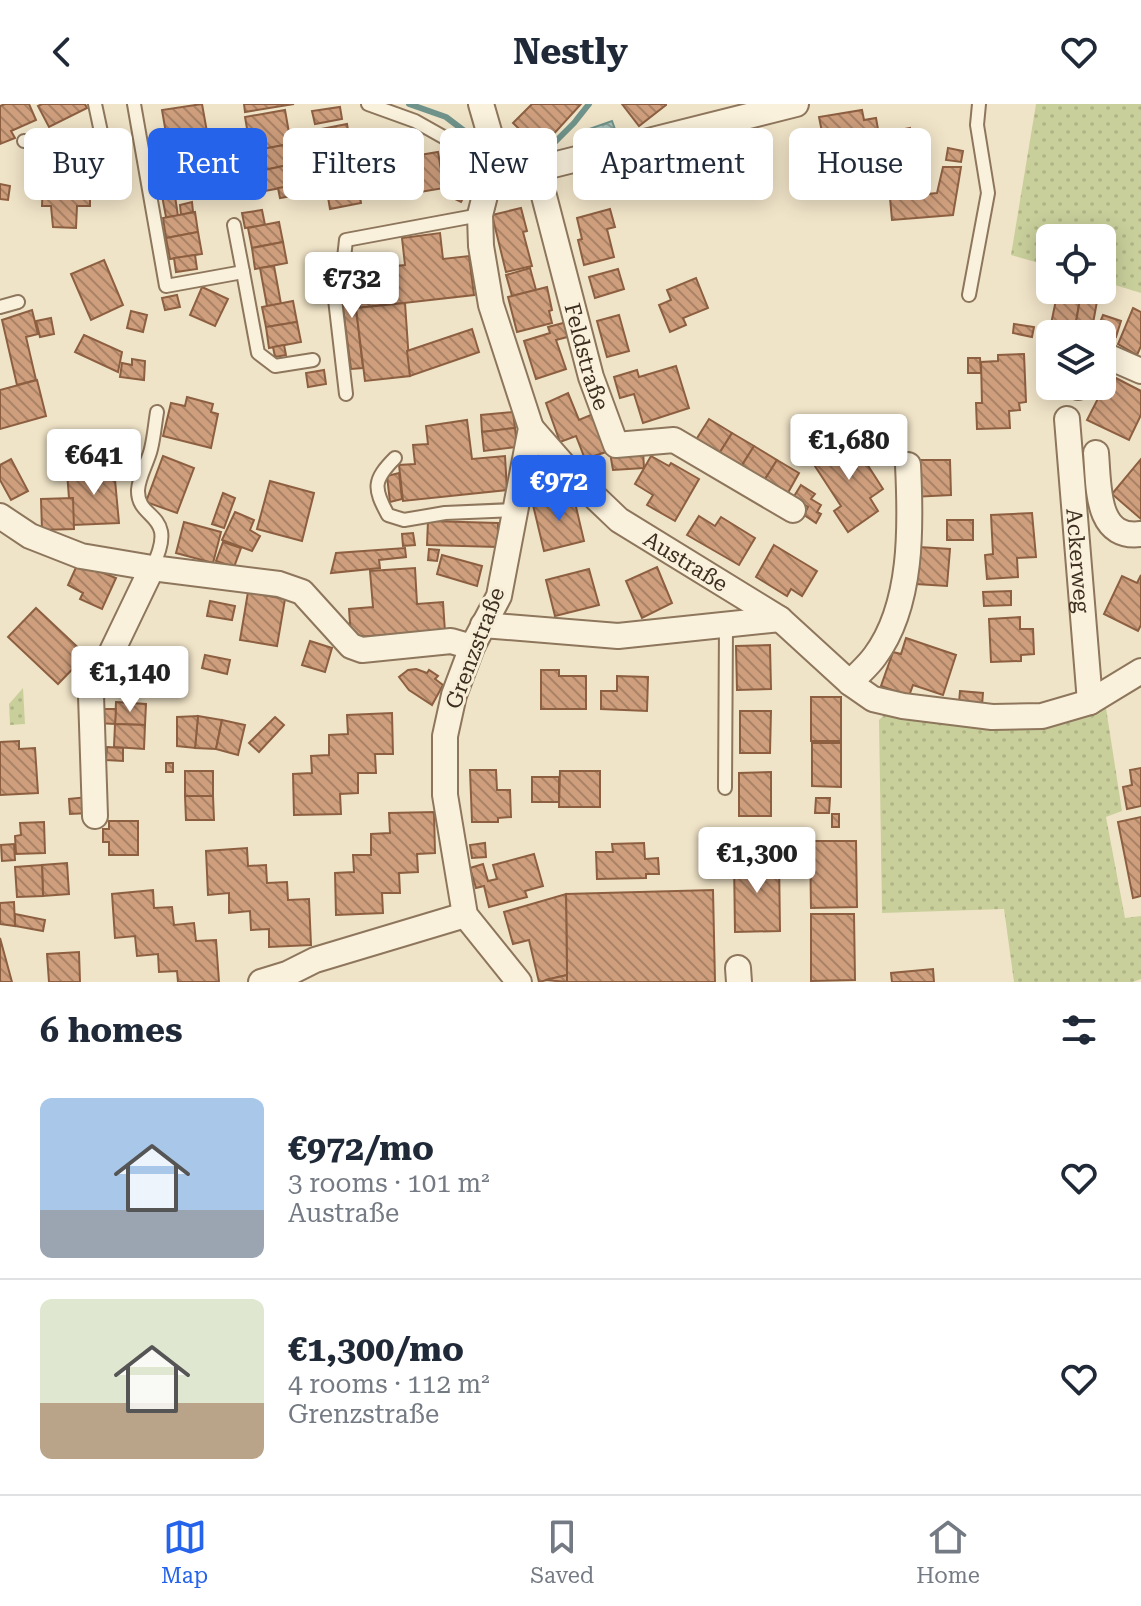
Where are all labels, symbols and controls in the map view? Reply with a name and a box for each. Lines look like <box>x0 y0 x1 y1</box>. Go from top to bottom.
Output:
icon: back <box>40 30 84 74</box>
icon: heart <box>1057 30 1101 74</box>
text: Nestly <box>513 31 628 73</box>
chip: Buy <box>24 128 132 200</box>
chip: Rent <box>148 128 267 200</box>
chip: Filters <box>283 128 424 200</box>
chip: New <box>440 128 557 200</box>
chip: Apartment <box>573 128 773 200</box>
chip: House <box>789 128 931 200</box>
map controls <box>1036 224 1116 400</box>
button: locate <box>1036 224 1116 304</box>
pin: €732 <box>305 252 399 320</box>
text: €732 <box>323 263 381 293</box>
street label: Feldstraße <box>560 300 615 413</box>
button: layers <box>1036 320 1116 400</box>
pin: €1,680 <box>784 414 914 482</box>
text: €1,680 <box>808 425 890 455</box>
pin: €641 <box>47 429 141 497</box>
text: €641 <box>65 440 123 470</box>
pin: €972 <box>512 455 606 523</box>
text: €972 <box>530 466 588 496</box>
street label: Ackerweg <box>1062 507 1095 614</box>
street label: Austraße <box>639 526 733 596</box>
street label: Grenzstraße <box>440 584 510 712</box>
pin: €1,140 <box>65 646 195 714</box>
text: €1,140 <box>89 657 171 687</box>
pin: €1,300 <box>692 827 822 895</box>
text: €1,300 <box>716 838 798 868</box>
icon: filters <box>1057 1008 1101 1052</box>
text: 6 homes <box>40 1010 183 1050</box>
text: €972/mo <box>288 1128 434 1168</box>
icon: home <box>104 1130 200 1226</box>
icon: heart <box>1057 1156 1101 1200</box>
text: 3 rooms · 101 m² <box>288 1168 490 1198</box>
text: Austraße <box>288 1198 399 1228</box>
text: €1,300/mo <box>288 1329 464 1369</box>
icon: home <box>104 1331 200 1427</box>
icon: heart <box>1057 1357 1101 1401</box>
text: 4 rooms · 112 m² <box>288 1369 490 1399</box>
text: Grenzstraße <box>288 1399 439 1429</box>
tab: Map <box>161 1515 208 1588</box>
tab: Saved <box>530 1515 594 1588</box>
tab: Home <box>916 1515 980 1588</box>

